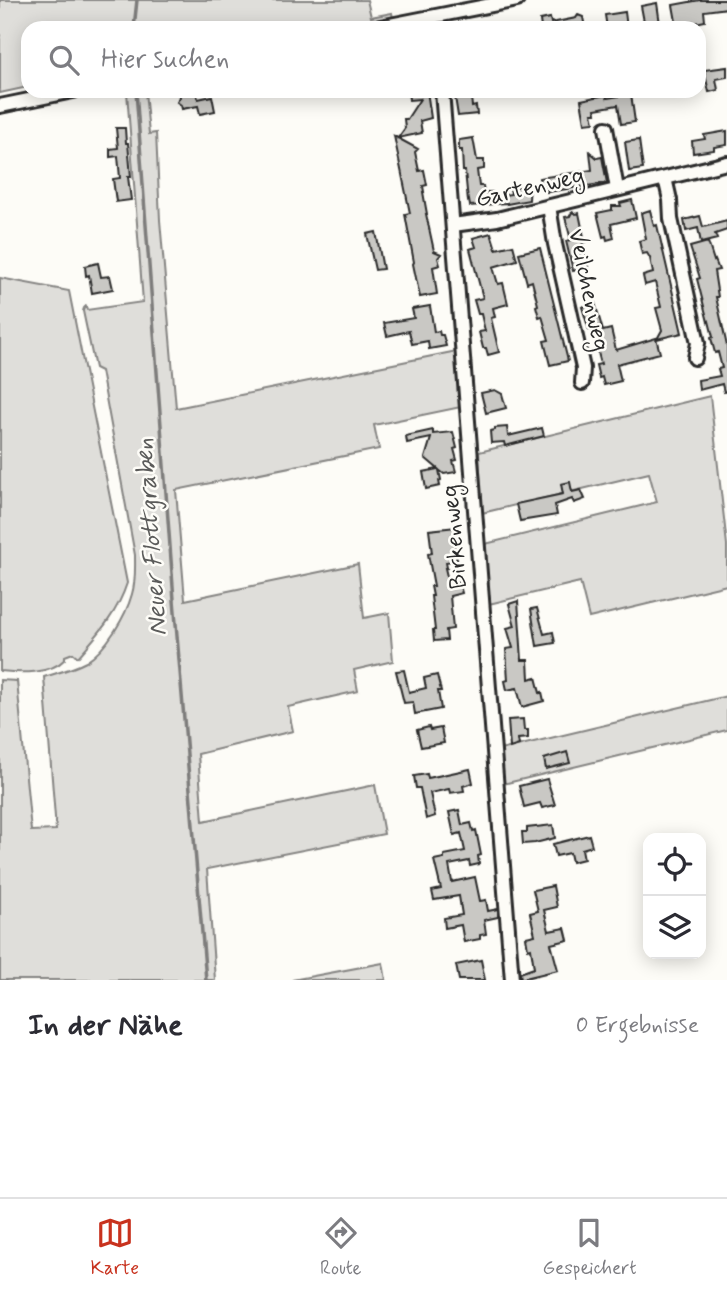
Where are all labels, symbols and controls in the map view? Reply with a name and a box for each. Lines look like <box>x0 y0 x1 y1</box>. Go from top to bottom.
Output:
search box <box>21 21 706 98</box>
icon: search <box>45 41 83 79</box>
text: Hier suchen <box>101 43 229 77</box>
street label: Gartenweg <box>473 160 588 218</box>
street label: Veilchenweg <box>558 226 616 354</box>
water label: Neuer Flottgraben <box>128 437 176 637</box>
street label: Birkenweg <box>435 483 477 591</box>
map controls <box>643 833 706 959</box>
button: locate <box>643 833 706 896</box>
button: layers <box>643 896 706 959</box>
text: In der Nähe <box>28 1006 183 1045</box>
text: 0 Ergebnisse <box>576 1011 699 1041</box>
tab: Karte <box>90 1214 139 1281</box>
tab: Route <box>320 1214 361 1281</box>
tab: Gespeichert <box>542 1214 637 1281</box>

